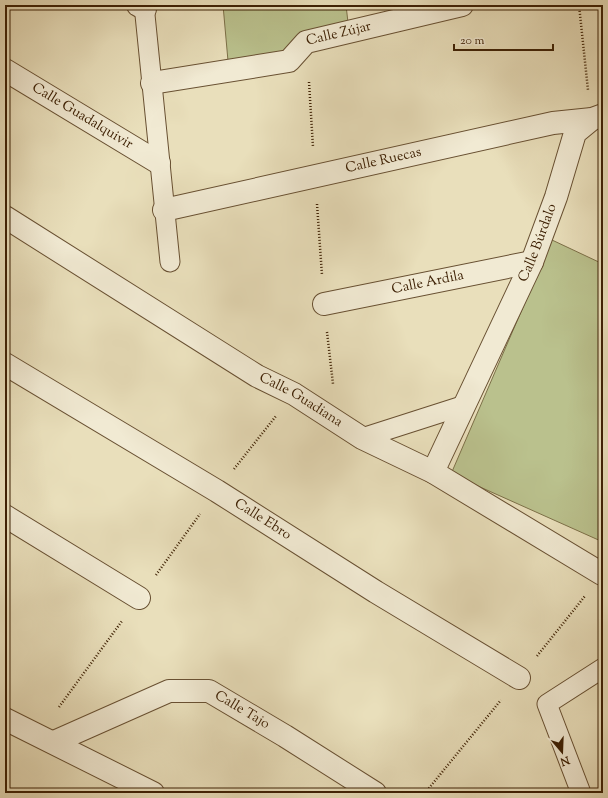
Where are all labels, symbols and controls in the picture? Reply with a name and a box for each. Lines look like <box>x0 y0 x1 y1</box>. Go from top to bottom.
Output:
street label: Calle Zújar <box>304 17 374 52</box>
scale bar <box>454 26 553 52</box>
text: 20 m <box>460 32 485 50</box>
street label: Calle Guadalquivir <box>28 78 137 155</box>
street label: Calle Ruecas <box>344 143 423 179</box>
street label: Calle Búrdalo <box>514 201 563 286</box>
street label: Calle Ardila <box>390 266 466 300</box>
street label: Calle Guadiana <box>255 368 347 433</box>
street label: Calle Ebro <box>230 494 295 546</box>
street label: Calle Tajo <box>210 686 274 735</box>
north arrow <box>542 732 582 772</box>
text: N <box>558 751 573 770</box>

